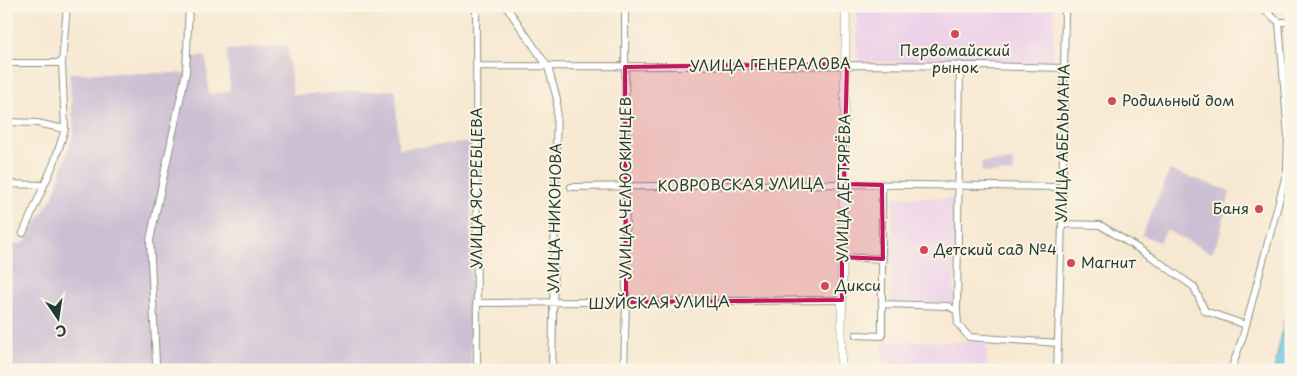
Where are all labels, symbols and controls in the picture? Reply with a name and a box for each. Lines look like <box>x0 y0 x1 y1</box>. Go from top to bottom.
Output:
marker: Первомайский рынок <box>949 28 961 40</box>
place label: Первомайский рынок <box>900 38 1010 78</box>
street label: УЛИЦА ГЕНЕРАЛОВА <box>689 51 851 76</box>
street label: УЛИЦА АБЕЛЬМАНА <box>1049 64 1074 222</box>
place label: Родильный дом <box>1122 88 1235 111</box>
marker: Родильный дом <box>1106 95 1118 107</box>
street label: УЛИЦА ЧЕЛЮСКИНЦЕВ <box>613 97 636 279</box>
street label: УЛИЦА ЯСТРЕБЦЕВА <box>464 107 487 269</box>
street label: УЛИЦА ДЕГТЯРЁВА <box>830 114 855 262</box>
street label: УЛИЦА НИКОНОВА <box>541 143 566 293</box>
street label: КОВРОВСКАЯ УЛИЦА <box>658 171 824 196</box>
place label: Баня <box>1213 196 1249 219</box>
marker: Баня <box>1253 203 1265 215</box>
place label: Детский сад №4 <box>933 237 1057 260</box>
marker: Детский сад №4 <box>918 244 930 256</box>
place label: Магнит <box>1081 250 1136 273</box>
marker: Магнит <box>1065 257 1077 269</box>
place label: Дикси <box>834 273 881 296</box>
marker: Дикси <box>819 280 831 292</box>
street label: ШУЙСКАЯ УЛИЦА <box>588 289 730 314</box>
north arrow <box>32 294 82 344</box>
text: С <box>54 320 69 343</box>

